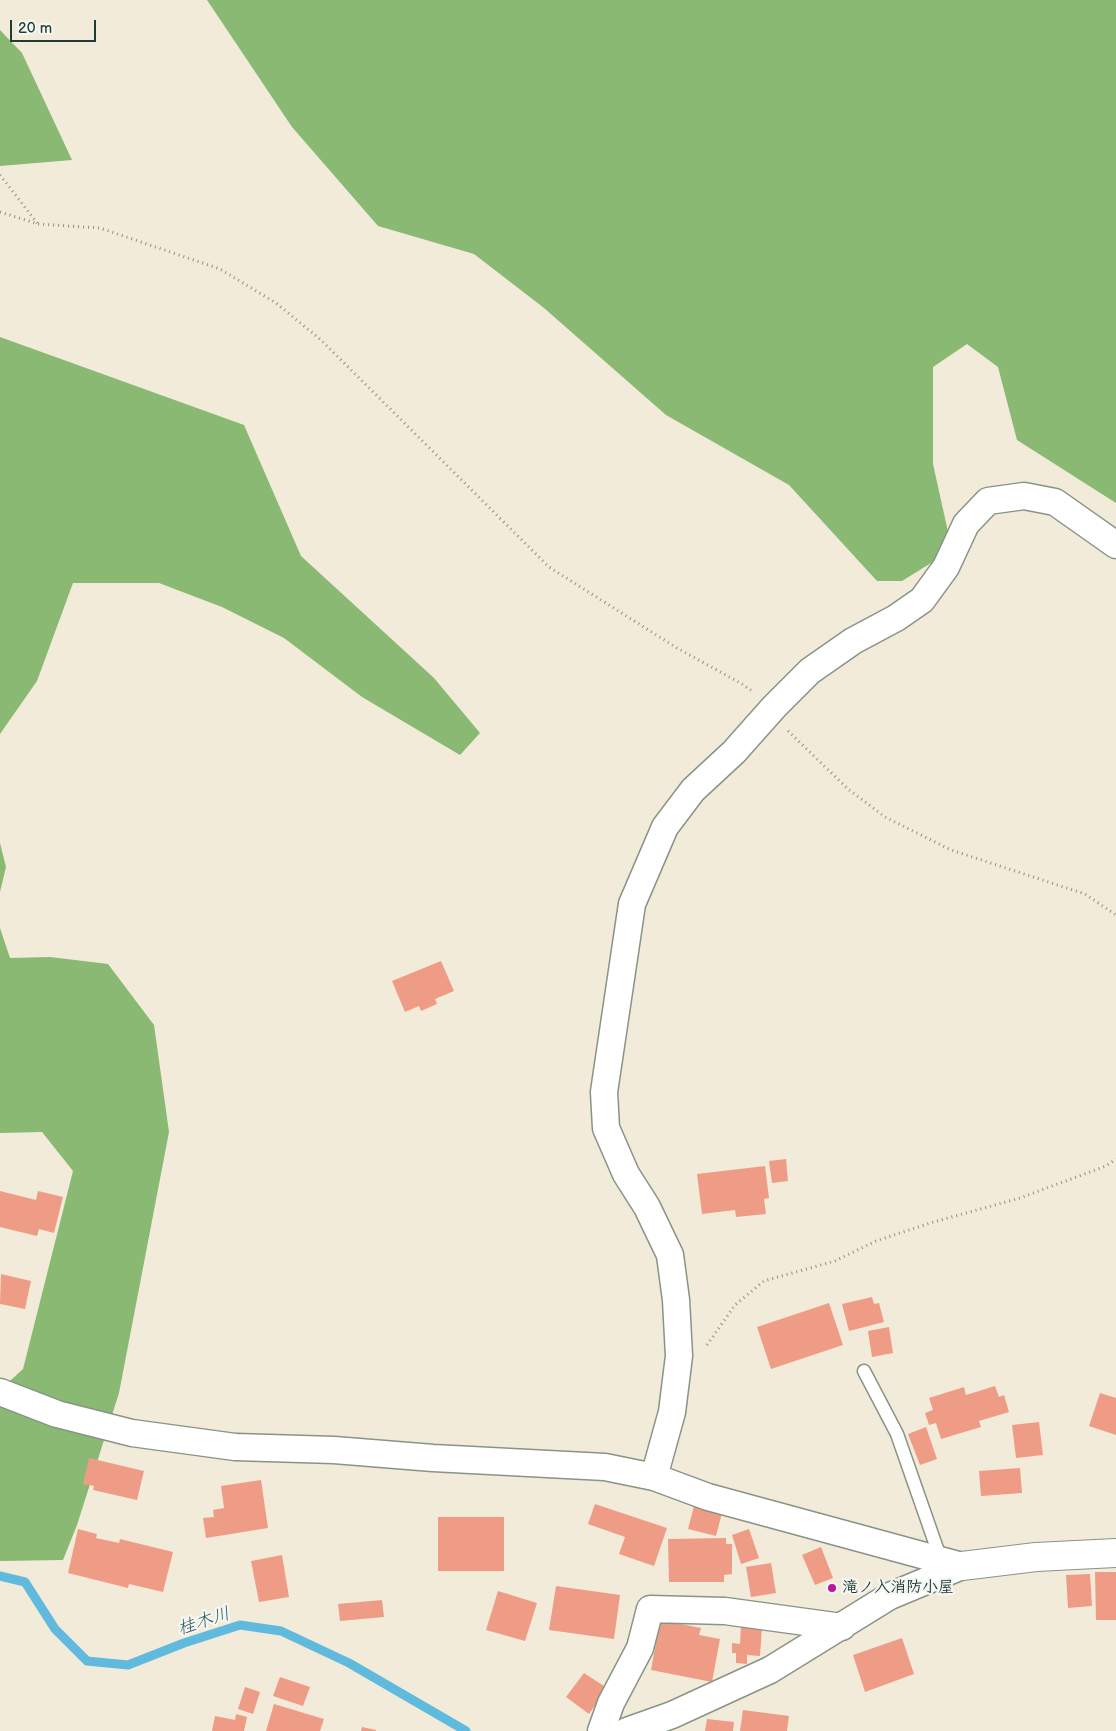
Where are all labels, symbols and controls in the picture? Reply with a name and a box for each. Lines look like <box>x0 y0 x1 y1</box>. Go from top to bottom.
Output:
scale bar <box>12 10 99 42</box>
text: 20 m <box>18 19 52 38</box>
place label: 滝ノ入消防小屋 <box>842 1578 954 1598</box>
marker: 滝ノ入消防小屋 <box>826 1582 838 1594</box>
water label: 桂木川 <box>175 1603 233 1641</box>

